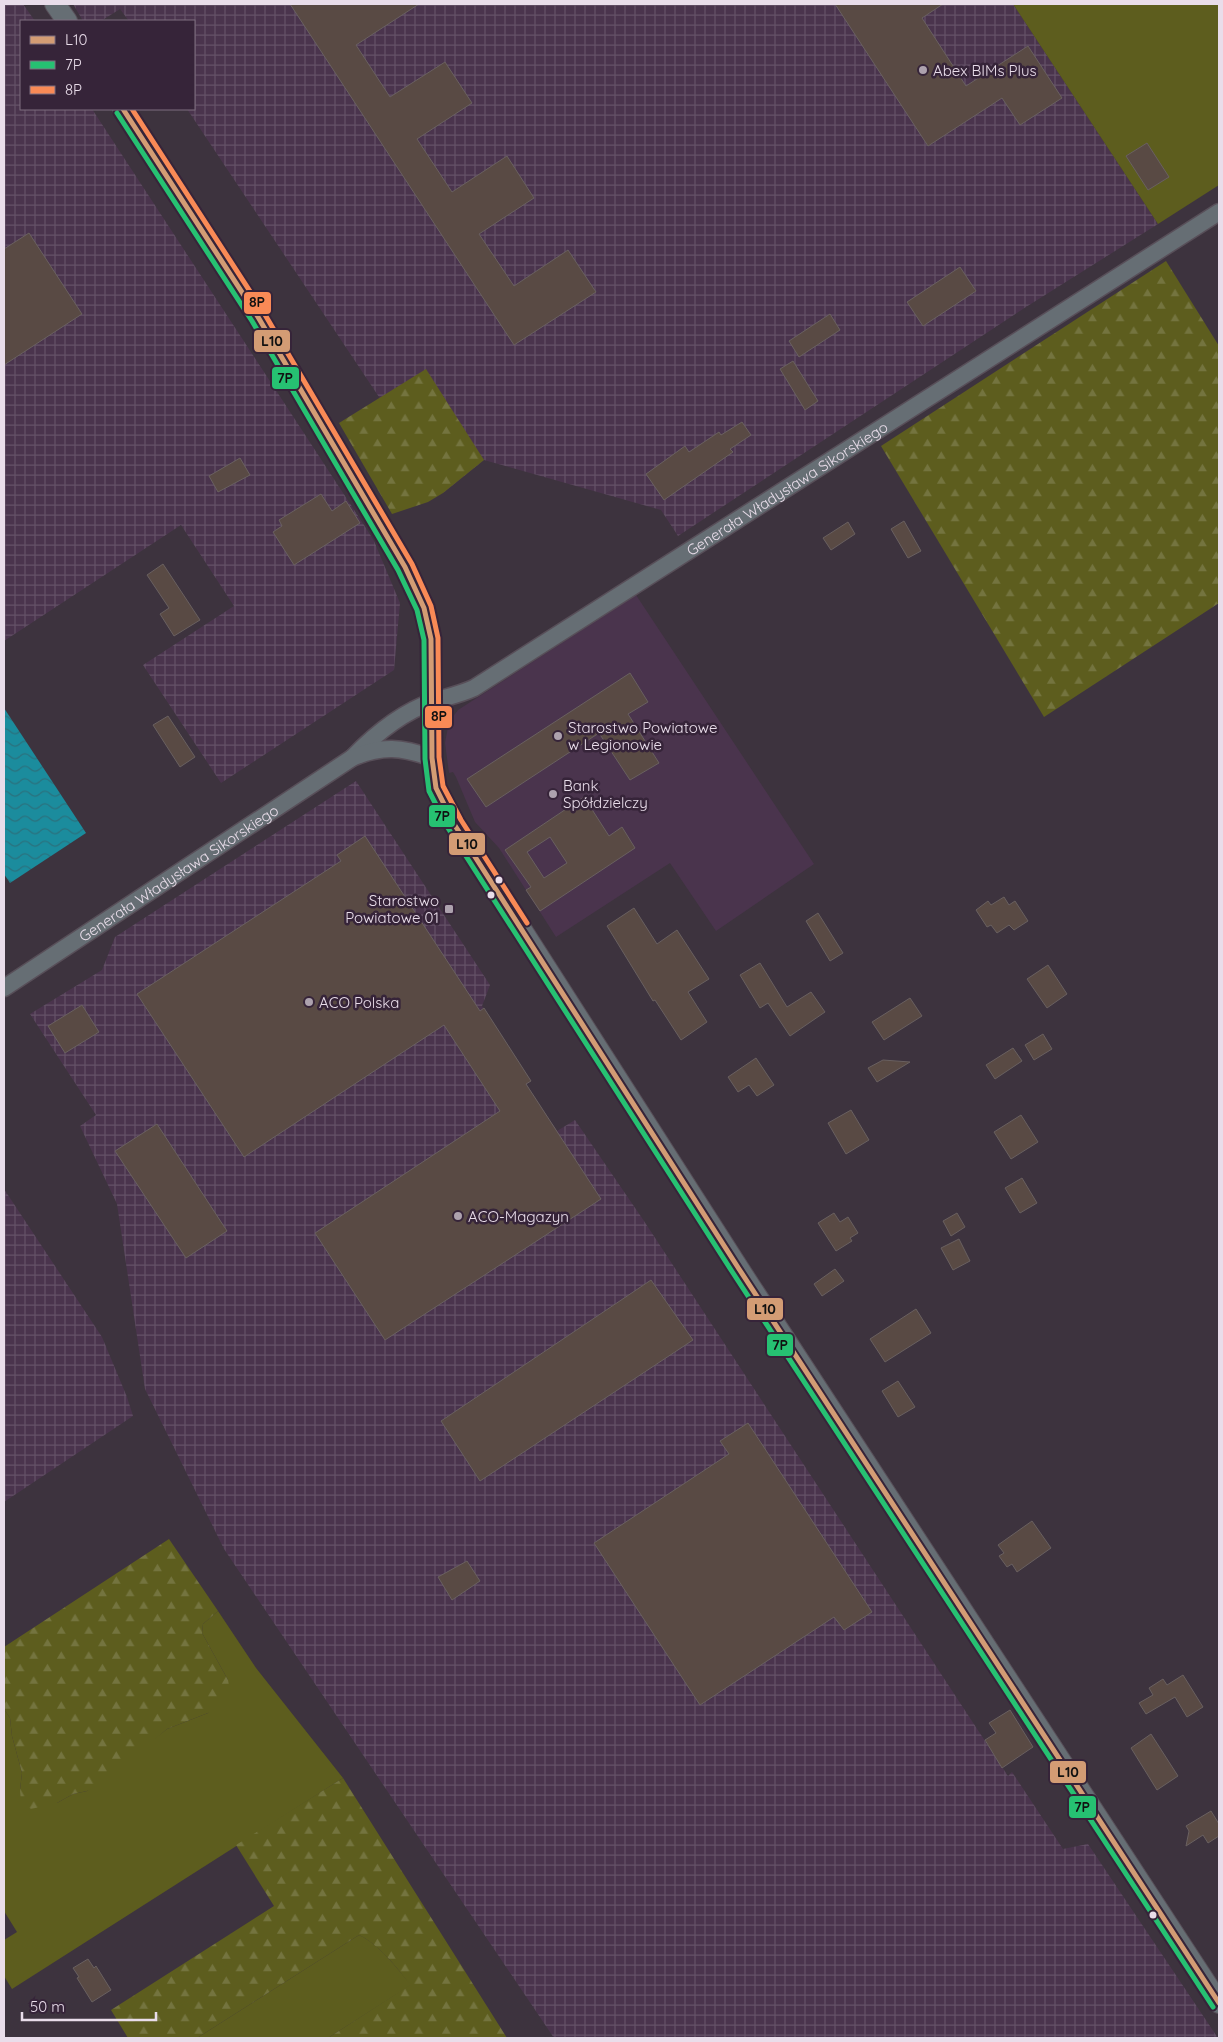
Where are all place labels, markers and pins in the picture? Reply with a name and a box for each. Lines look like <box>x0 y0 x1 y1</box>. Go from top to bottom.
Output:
place label: Abex BIMs Plus <box>933 61 1036 80</box>
marker: Abex BIMs Plus <box>917 64 929 76</box>
place label: Starostwo Powiatowe w Legionowie <box>568 718 718 754</box>
marker: Starostwo Powiatowe w Legionowie <box>552 730 564 742</box>
place label: Bank Spółdzielczy <box>563 776 648 812</box>
marker: Bank Spółdzielczy <box>547 788 559 800</box>
unlabelled marker <box>494 875 504 885</box>
unlabelled marker <box>486 890 496 900</box>
place label: Starostwo Powiatowe 01 <box>345 891 439 927</box>
marker: Starostwo Powiatowe 01 <box>443 903 455 915</box>
place label: ACO Polska <box>319 993 399 1012</box>
marker: ACO Polska <box>303 996 315 1008</box>
place label: ACO-Magazyn <box>468 1207 569 1226</box>
marker: ACO-Magazyn <box>452 1210 464 1222</box>
unlabelled marker <box>1148 1910 1158 1920</box>

